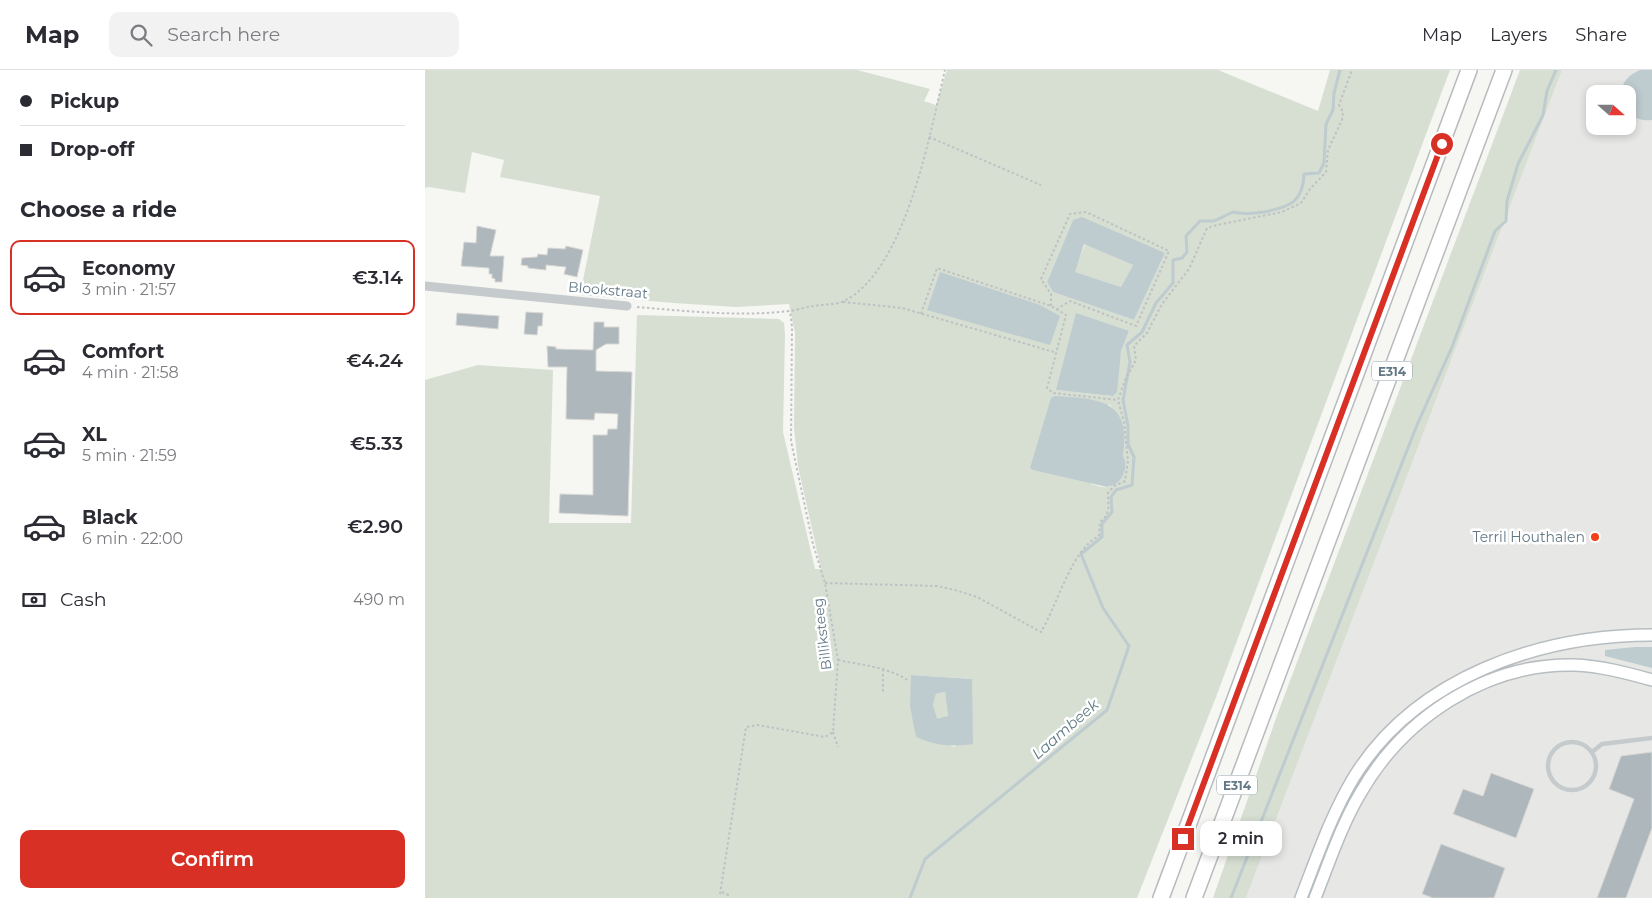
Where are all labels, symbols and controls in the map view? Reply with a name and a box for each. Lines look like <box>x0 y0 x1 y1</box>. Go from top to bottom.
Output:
search box <box>109 12 459 57</box>
text: Map <box>25 20 79 49</box>
icon: search <box>127 21 155 49</box>
text: Search here <box>167 23 280 46</box>
text: Map <box>1422 24 1462 46</box>
text: Layers <box>1490 24 1547 46</box>
text: Share <box>1575 24 1627 46</box>
north arrow <box>1586 85 1636 135</box>
map controls <box>1586 85 1636 135</box>
text: Pickup <box>50 90 119 113</box>
route start <box>1431 133 1453 155</box>
text: Drop-off <box>50 138 134 161</box>
text: Choose a ride <box>20 196 177 223</box>
icon: car <box>22 255 67 300</box>
text: Economy <box>82 257 175 280</box>
text: €3.14 <box>352 266 403 289</box>
street label: Blookstraat <box>567 278 649 302</box>
text: 3 min · 21:57 <box>82 280 176 299</box>
icon: car <box>22 338 67 383</box>
text: Comfort <box>82 340 164 363</box>
text: €4.24 <box>346 349 403 372</box>
road number: E314 <box>1372 362 1412 380</box>
text: 4 min · 21:58 <box>82 363 179 382</box>
icon: car <box>22 421 67 466</box>
text: XL <box>82 423 107 446</box>
text: €5.33 <box>350 432 403 455</box>
text: 5 min · 21:59 <box>82 446 177 465</box>
icon: car <box>22 504 67 549</box>
text: Black <box>82 506 138 529</box>
text: €2.90 <box>347 515 403 538</box>
place label: Terril Houthalen <box>1472 528 1585 546</box>
text: 6 min · 22:00 <box>82 529 183 548</box>
marker: Terril Houthalen <box>1589 531 1601 543</box>
icon: cash <box>20 586 48 614</box>
text: Cash <box>60 588 107 611</box>
text: 490 m <box>353 590 405 609</box>
street label: Billiksteeg <box>809 597 835 671</box>
water label: Laambeek <box>1028 694 1103 763</box>
road number: E314 <box>1217 776 1257 794</box>
callout: 2 min <box>1201 822 1283 856</box>
route end <box>1172 828 1194 850</box>
text: 2 min <box>1218 829 1264 848</box>
button: Confirm <box>20 830 405 888</box>

